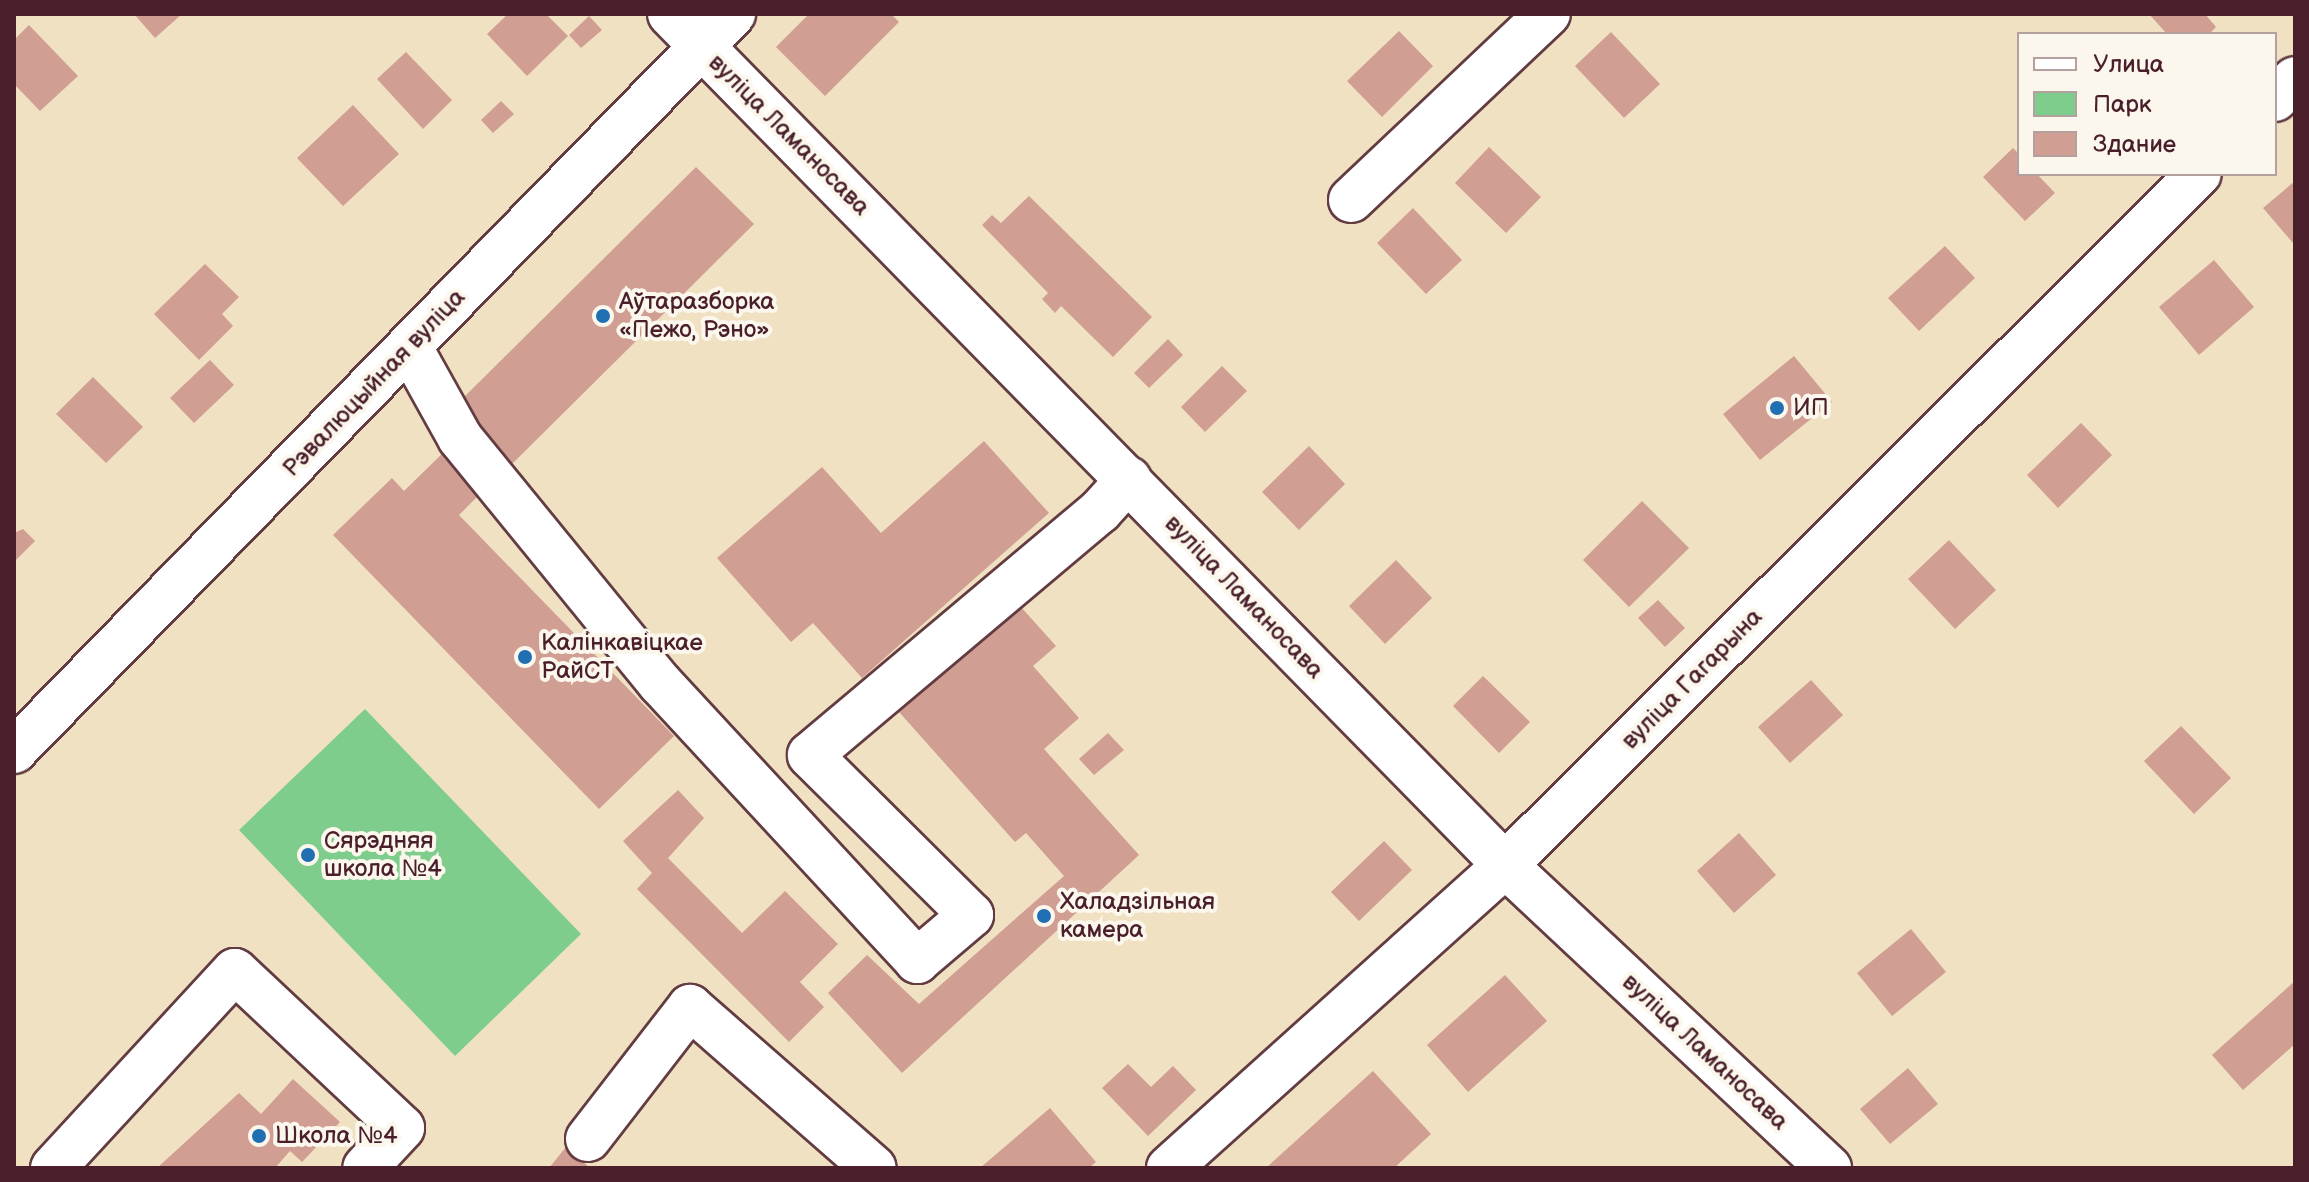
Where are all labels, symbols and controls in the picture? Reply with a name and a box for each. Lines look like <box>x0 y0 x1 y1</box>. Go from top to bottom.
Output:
legend <box>2017 32 2277 176</box>
street label: вуліца Ламаносава <box>702 48 876 222</box>
text: Улица <box>2093 50 2164 79</box>
text: Парк <box>2093 90 2151 119</box>
text: Здание <box>2093 130 2176 159</box>
street label: Рэвалюцыйная вуліца <box>277 283 471 483</box>
place label: Аўтаразборка «Пежо, Рэно» <box>619 288 775 344</box>
marker: Аўтаразборка «Пежо, Рэно» <box>594 307 612 325</box>
place label: ИП <box>1793 394 1829 422</box>
marker: ИП <box>1768 399 1786 417</box>
street label: вуліца Ламаносава <box>1159 509 1329 685</box>
street label: вуліца Гагарына <box>1616 603 1768 755</box>
place label: Калінкавіцкае РайСТ <box>541 629 703 685</box>
marker: Калінкавіцкае РайСТ <box>516 648 534 666</box>
place label: Сярэдняя школа №4 <box>324 827 442 883</box>
marker: Сярэдняя школа №4 <box>299 846 317 864</box>
place label: Халадзільная камера <box>1060 888 1215 944</box>
marker: Халадзільная камера <box>1035 907 1053 925</box>
street label: вуліца Ламаносава <box>1616 968 1794 1136</box>
place label: Школа №4 <box>275 1122 398 1150</box>
marker: Школа №4 <box>250 1127 268 1145</box>

